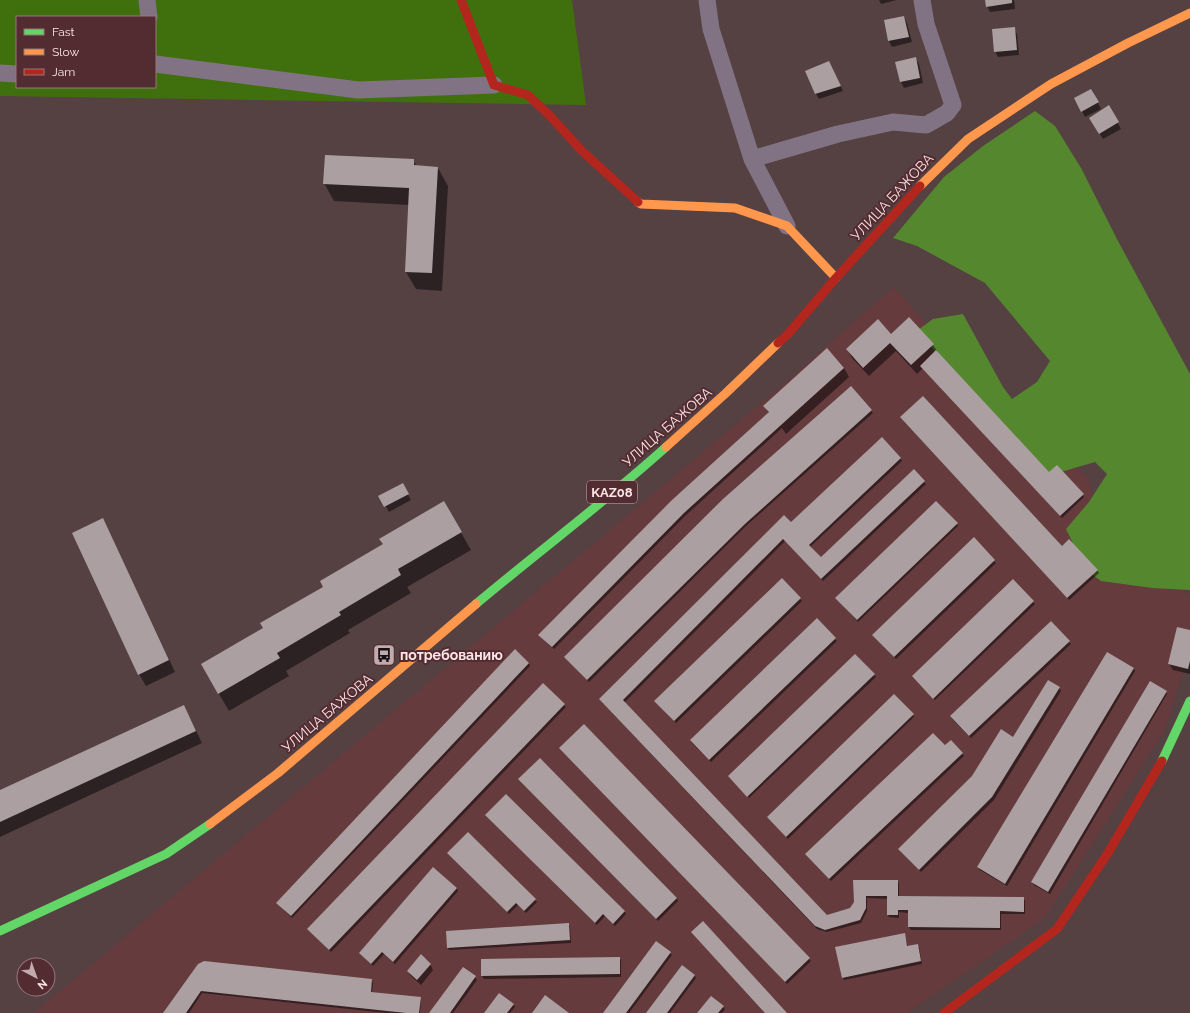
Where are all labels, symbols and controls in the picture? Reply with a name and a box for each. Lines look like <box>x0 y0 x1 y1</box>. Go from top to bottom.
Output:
legend <box>16 16 156 88</box>
text: Fast <box>52 25 75 39</box>
text: Slow <box>52 45 79 59</box>
text: Jam <box>52 65 75 79</box>
street label: УЛИЦА БАЖОВА <box>848 150 937 244</box>
street label: УЛИЦА БАЖОВА <box>619 384 715 470</box>
road number: KAZ08 <box>587 481 637 503</box>
bus stop icon: потребованию <box>371 642 397 668</box>
place label: потребованию <box>400 647 503 663</box>
street label: УЛИЦА БАЖОВА <box>279 670 376 755</box>
north arrow <box>16 957 56 997</box>
text: N <box>35 977 50 992</box>

